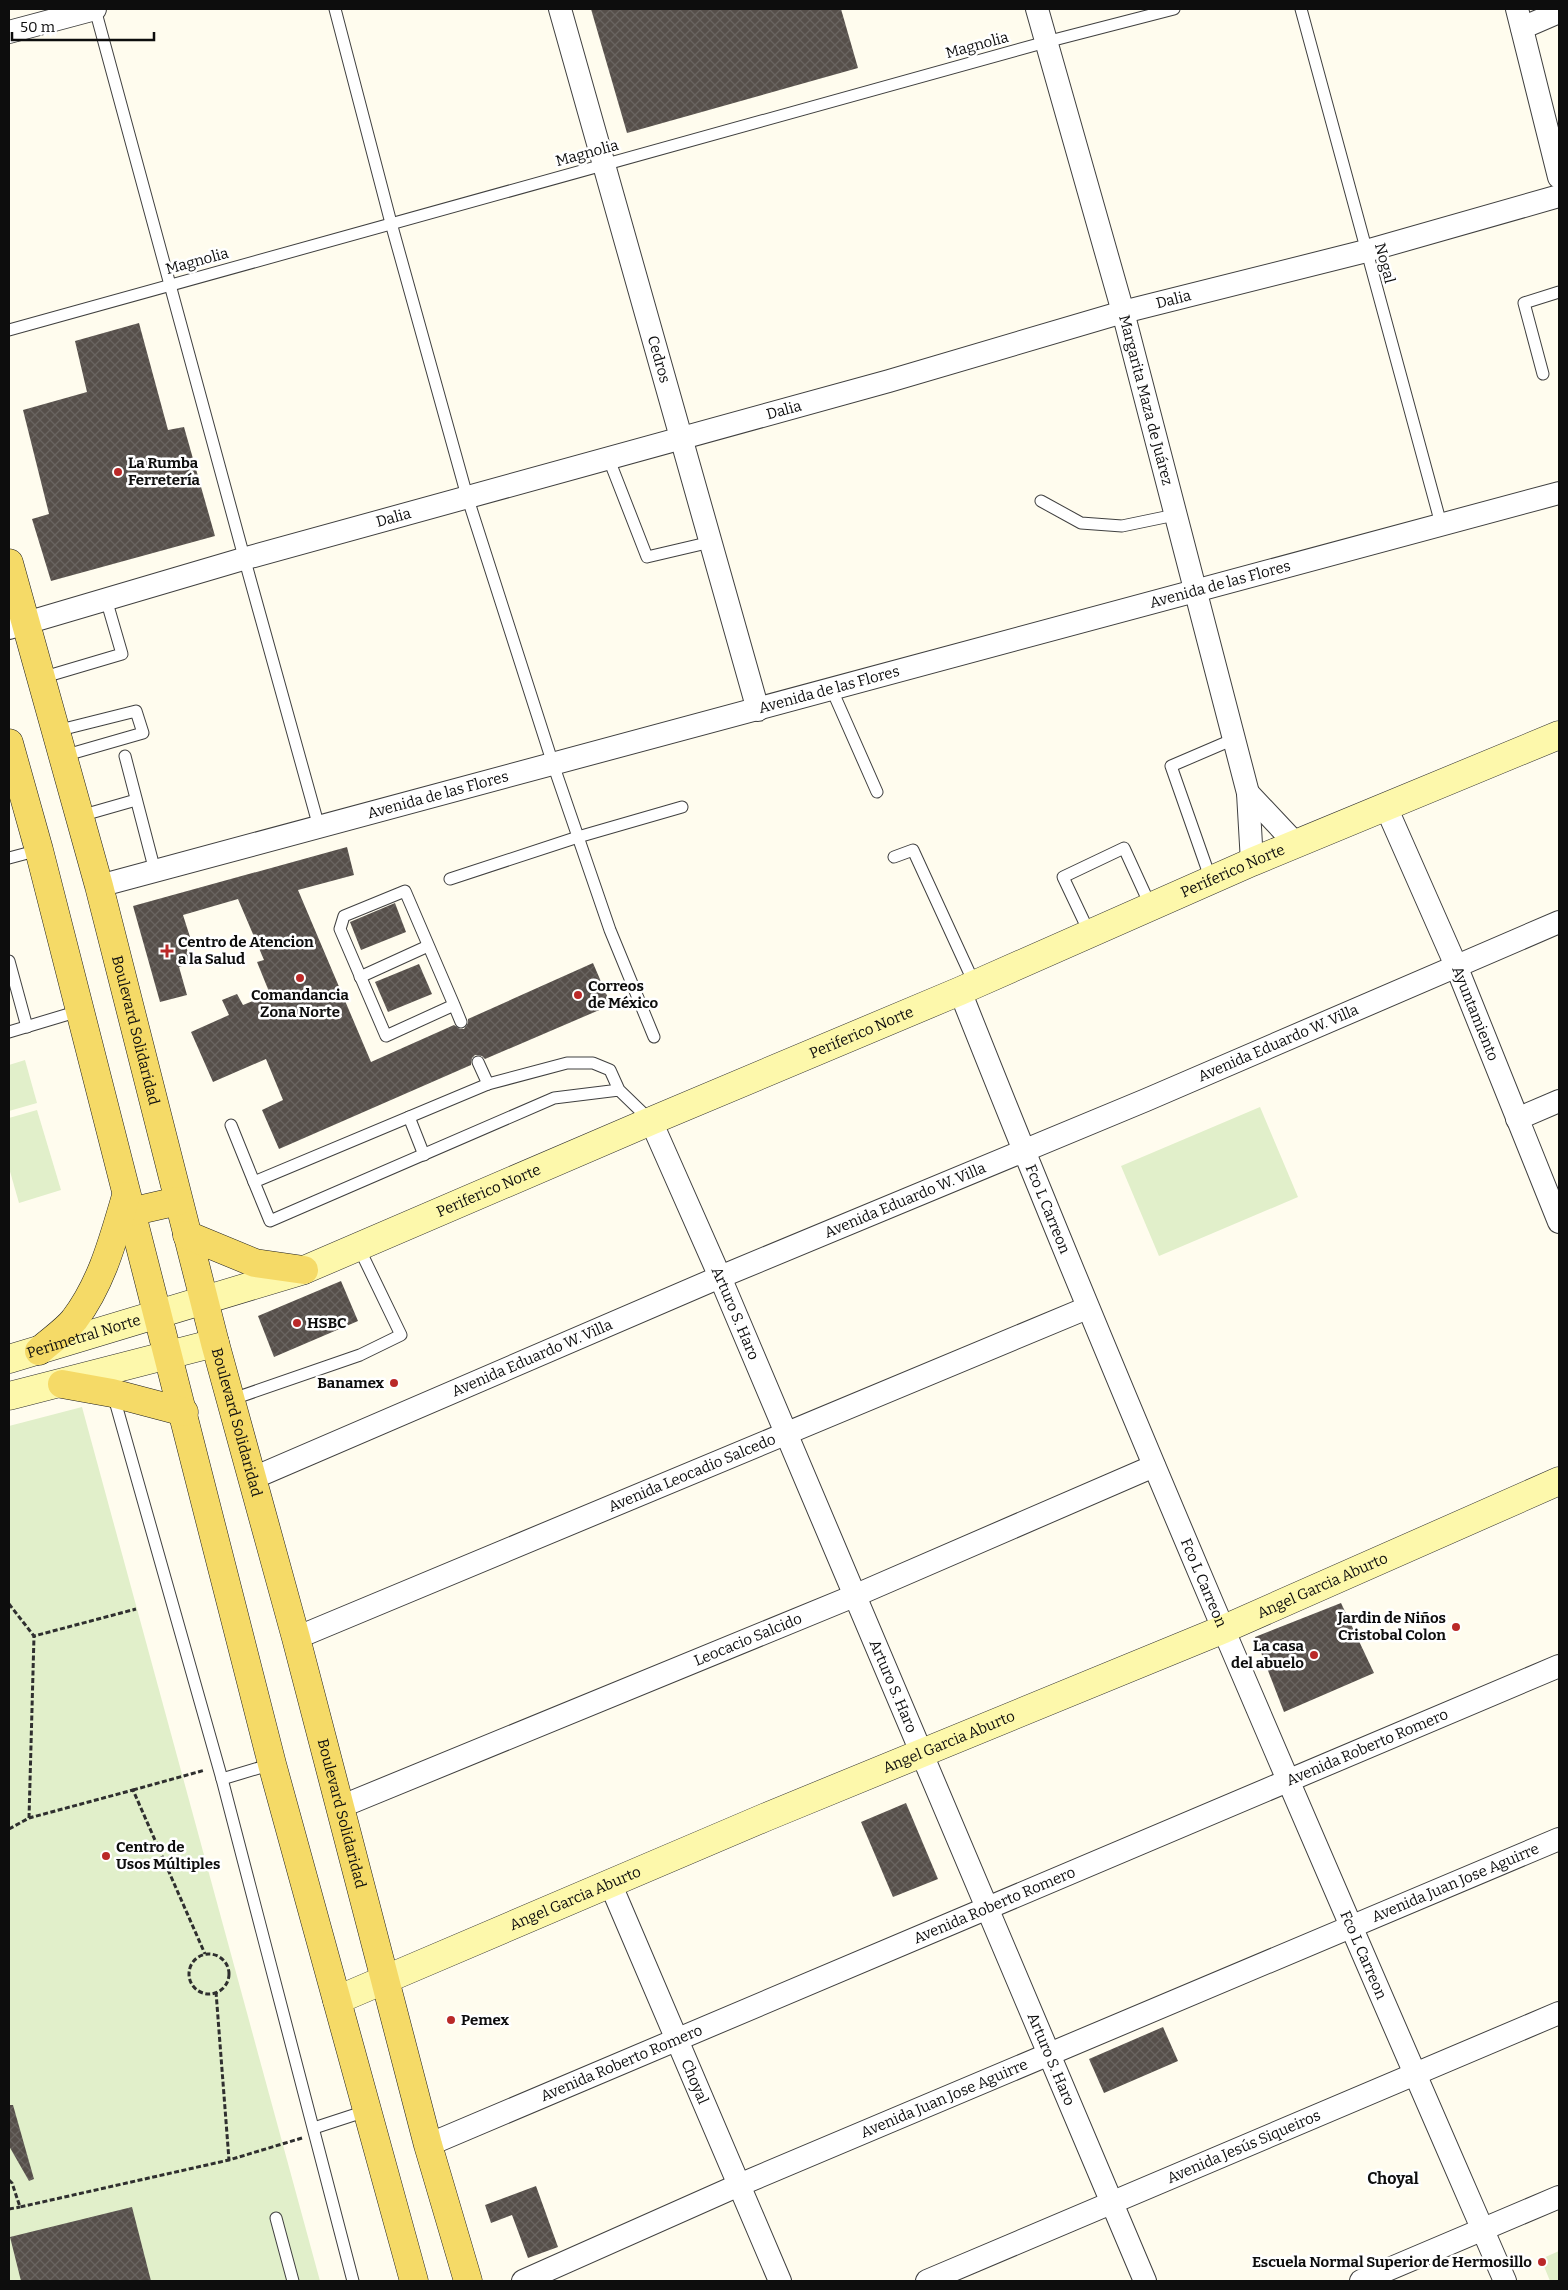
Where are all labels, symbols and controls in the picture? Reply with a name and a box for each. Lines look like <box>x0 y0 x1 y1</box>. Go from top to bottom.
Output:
scale bar <box>12 10 155 42</box>
text: 50 m <box>20 18 56 36</box>
street label: Magnolia <box>944 28 1010 62</box>
street label: Magnolia <box>554 136 620 170</box>
street label: Nogal <box>1371 241 1399 285</box>
street label: Magnolia <box>164 244 230 278</box>
street label: Dalia <box>1154 286 1193 312</box>
street label: Margarita Maza de Juárez <box>1115 313 1177 487</box>
street label: Cedros <box>644 334 674 385</box>
street label: Dalia <box>764 397 803 423</box>
place label: La Rumba Ferretería <box>128 454 201 489</box>
marker: La Rumba Ferretería <box>112 466 124 478</box>
street label: Dalia <box>374 504 413 531</box>
street label: Avenida de las Flores <box>1148 557 1293 612</box>
street label: Avenida de las Flores <box>757 662 901 717</box>
street label: Avenida de las Flores <box>365 767 510 822</box>
street label: Periferico Norte <box>1178 840 1287 901</box>
place label: Centro de Atencion a la Salud <box>178 933 314 968</box>
marker: Centro de Atencion a la Salud <box>160 944 174 958</box>
street label: Boulevard Solidaridad <box>108 953 163 1107</box>
street label: Ayuntamiento <box>1448 964 1502 1064</box>
marker: Comandancia Zona Norte <box>294 972 306 984</box>
place label: Correos de México <box>588 977 658 1012</box>
place label: Comandancia Zona Norte <box>251 986 350 1021</box>
marker: Correos de México <box>572 989 584 1001</box>
street label: Avenida Eduardo W. Villa <box>1195 1000 1361 1085</box>
street label: Periferico Norte <box>806 1003 916 1062</box>
street label: Avenida Eduardo W. Villa <box>822 1159 988 1242</box>
street label: Periferico Norte <box>434 1160 543 1221</box>
street label: Fco L Carreon <box>1022 1162 1074 1257</box>
street label: Arturo S. Haro <box>708 1264 763 1362</box>
street label: Perimetral Norte <box>25 1311 143 1362</box>
place label: HSBC <box>307 1314 346 1332</box>
street label: Avenida Eduardo W. Villa <box>449 1315 615 1400</box>
marker: HSBC <box>291 1317 303 1329</box>
street label: Boulevard Solidaridad <box>208 1346 266 1499</box>
place label: Banamex <box>317 1374 384 1392</box>
marker: Banamex <box>388 1377 400 1389</box>
street label: Avenida Leocadio Salcedo <box>606 1430 778 1516</box>
street label: Fco L Carreon <box>1177 1536 1231 1630</box>
street label: Angel Garcia Aburto <box>1254 1549 1390 1622</box>
street label: Leocacio Salcido <box>691 1609 805 1670</box>
place label: Jardin de Niños Cristobal Colon <box>1337 1609 1446 1644</box>
marker: Jardin de Niños Cristobal Colon <box>1450 1621 1462 1633</box>
street label: Arturo S. Haro <box>866 1637 921 1735</box>
place label: La casa del abuelo <box>1231 1637 1305 1672</box>
marker: La casa del abuelo <box>1308 1649 1320 1661</box>
street label: Avenida Roberto Romero <box>1284 1705 1451 1789</box>
street label: Angel Garcia Aburto <box>880 1707 1017 1777</box>
street label: Boulevard Solidaridad <box>314 1737 370 1890</box>
place label: Centro de Usos Múltiples <box>116 1838 220 1873</box>
street label: Avenida Juan Jose Aguirre <box>1369 1839 1542 1926</box>
marker: Centro de Usos Múltiples <box>100 1850 112 1862</box>
street label: Angel Garcia Aburto <box>507 1862 644 1934</box>
street label: Avenida Roberto Romero <box>911 1863 1078 1947</box>
street label: Fco L Carreon <box>1336 1908 1391 2002</box>
street label: Arturo S. Haro <box>1024 2010 1079 2108</box>
place label: Pemex <box>461 2011 509 2029</box>
marker: Pemex <box>445 2014 457 2026</box>
street label: Avenida Roberto Romero <box>538 2021 705 2105</box>
street label: Avenida Juan Jose Aguirre <box>858 2055 1030 2142</box>
street label: Choyal <box>677 2056 712 2107</box>
street label: Avenida Jesús Siqueiros <box>1164 2106 1323 2187</box>
district label: Choyal <box>1367 2169 1419 2188</box>
place label: Escuela Normal Superior de Hermosillo <box>1252 2253 1532 2271</box>
marker: Escuela Normal Superior de Hermosillo <box>1536 2256 1548 2268</box>

